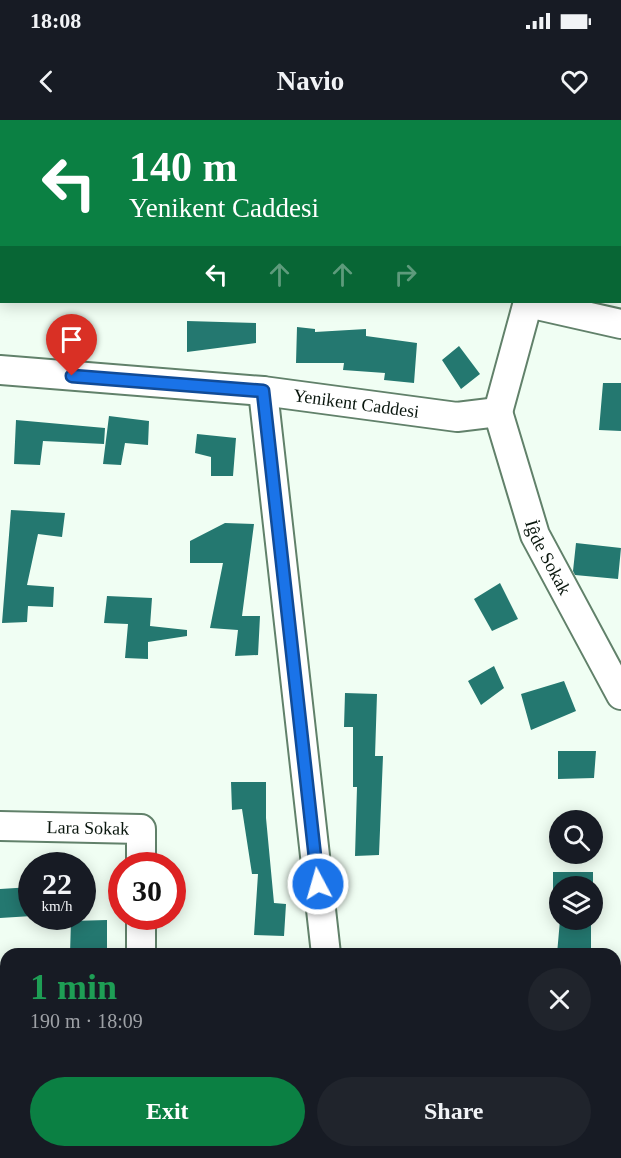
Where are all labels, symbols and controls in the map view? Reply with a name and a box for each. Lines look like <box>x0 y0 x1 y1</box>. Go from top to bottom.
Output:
text: 18:08 <box>30 8 81 33</box>
icon: back <box>30 65 63 98</box>
icon: heart <box>558 65 591 98</box>
text: Navio <box>277 66 344 96</box>
icon: left <box>30 144 108 222</box>
text: 140 m <box>129 144 238 190</box>
text: Yenikent Caddesi <box>129 193 319 223</box>
icon: left <box>200 258 233 291</box>
icon: ahead <box>263 258 296 291</box>
icon: ahead <box>326 258 359 291</box>
icon: right <box>389 258 422 291</box>
pin <box>46 314 97 376</box>
icon: arrive <box>55 323 88 356</box>
street label: Yenikent Caddesi <box>292 385 420 422</box>
street label: İĝde Sokak <box>521 518 575 598</box>
map controls <box>549 810 603 930</box>
button: search <box>549 810 603 864</box>
street label: Lara Sokak <box>47 817 129 839</box>
speed limit sign: 30 <box>108 852 186 930</box>
position arrow <box>286 852 350 916</box>
text: 22 <box>42 867 72 900</box>
button: layers <box>549 876 603 930</box>
text: km/h <box>42 898 72 914</box>
text: 1 min <box>30 967 117 1007</box>
button: close <box>528 968 591 1031</box>
text: 190 m · 18:09 <box>30 1010 143 1032</box>
button: Exit <box>30 1077 305 1146</box>
button: Share <box>317 1077 591 1146</box>

